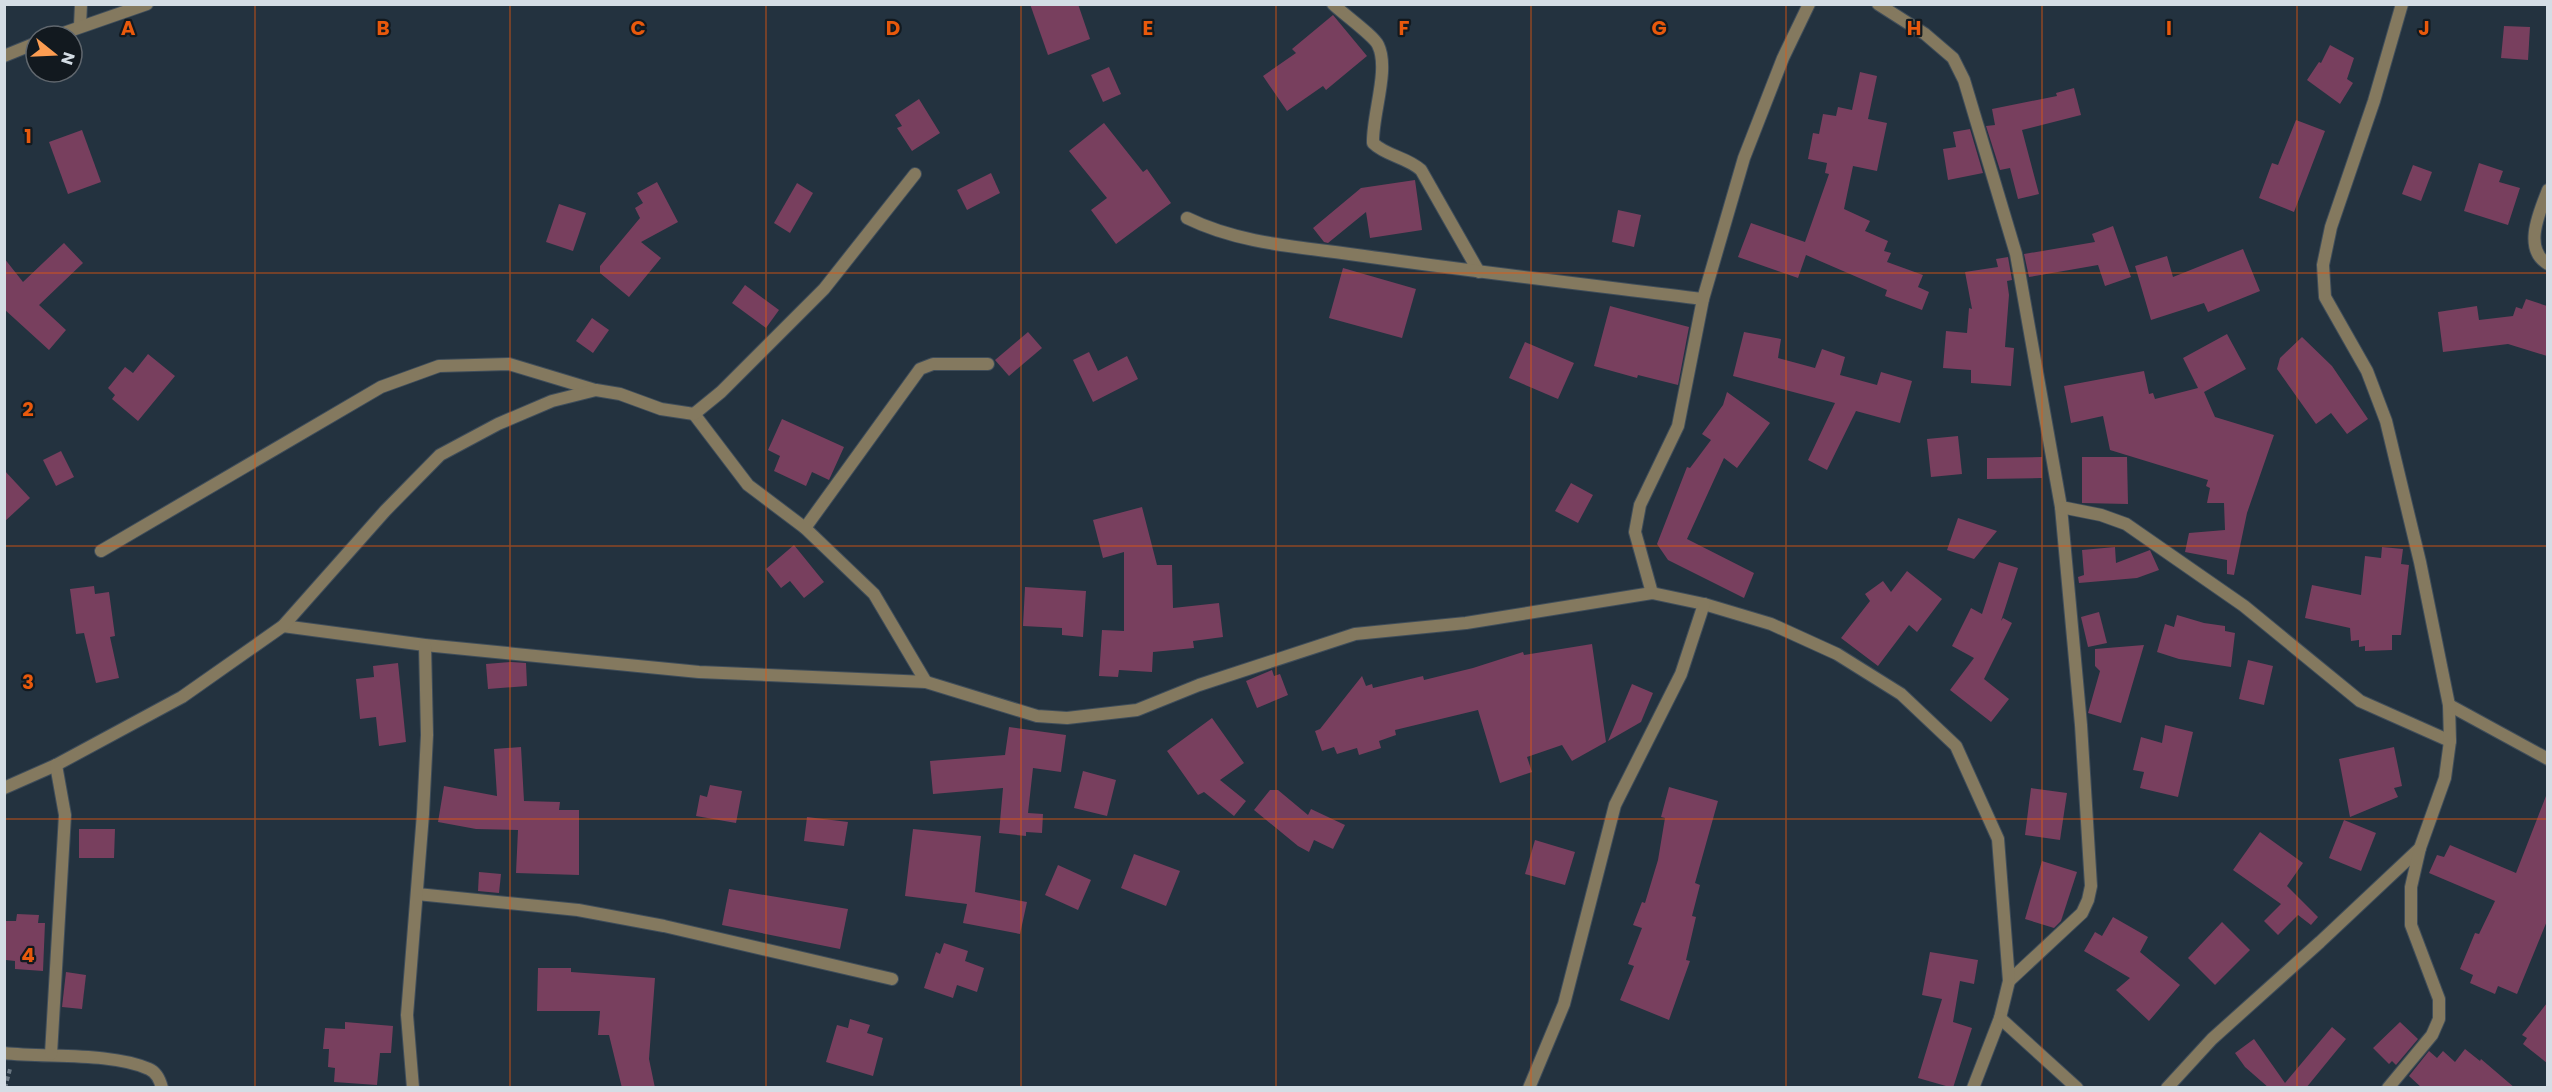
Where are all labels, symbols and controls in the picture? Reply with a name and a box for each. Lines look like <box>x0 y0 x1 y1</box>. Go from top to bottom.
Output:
text: A <box>121 14 136 42</box>
text: B <box>376 14 390 42</box>
text: C <box>630 14 646 42</box>
text: D <box>886 14 900 42</box>
text: E <box>1143 14 1153 42</box>
text: F <box>1399 14 1410 42</box>
text: G <box>1651 14 1667 42</box>
text: H <box>1907 14 1921 42</box>
text: I <box>2166 14 2172 42</box>
text: J <box>2418 14 2430 42</box>
north arrow <box>24 24 84 84</box>
text: N <box>55 49 81 68</box>
text: 1 <box>24 122 32 150</box>
text: 2 <box>22 395 34 423</box>
text: 3 <box>22 668 34 696</box>
text: 4 <box>21 941 35 969</box>

